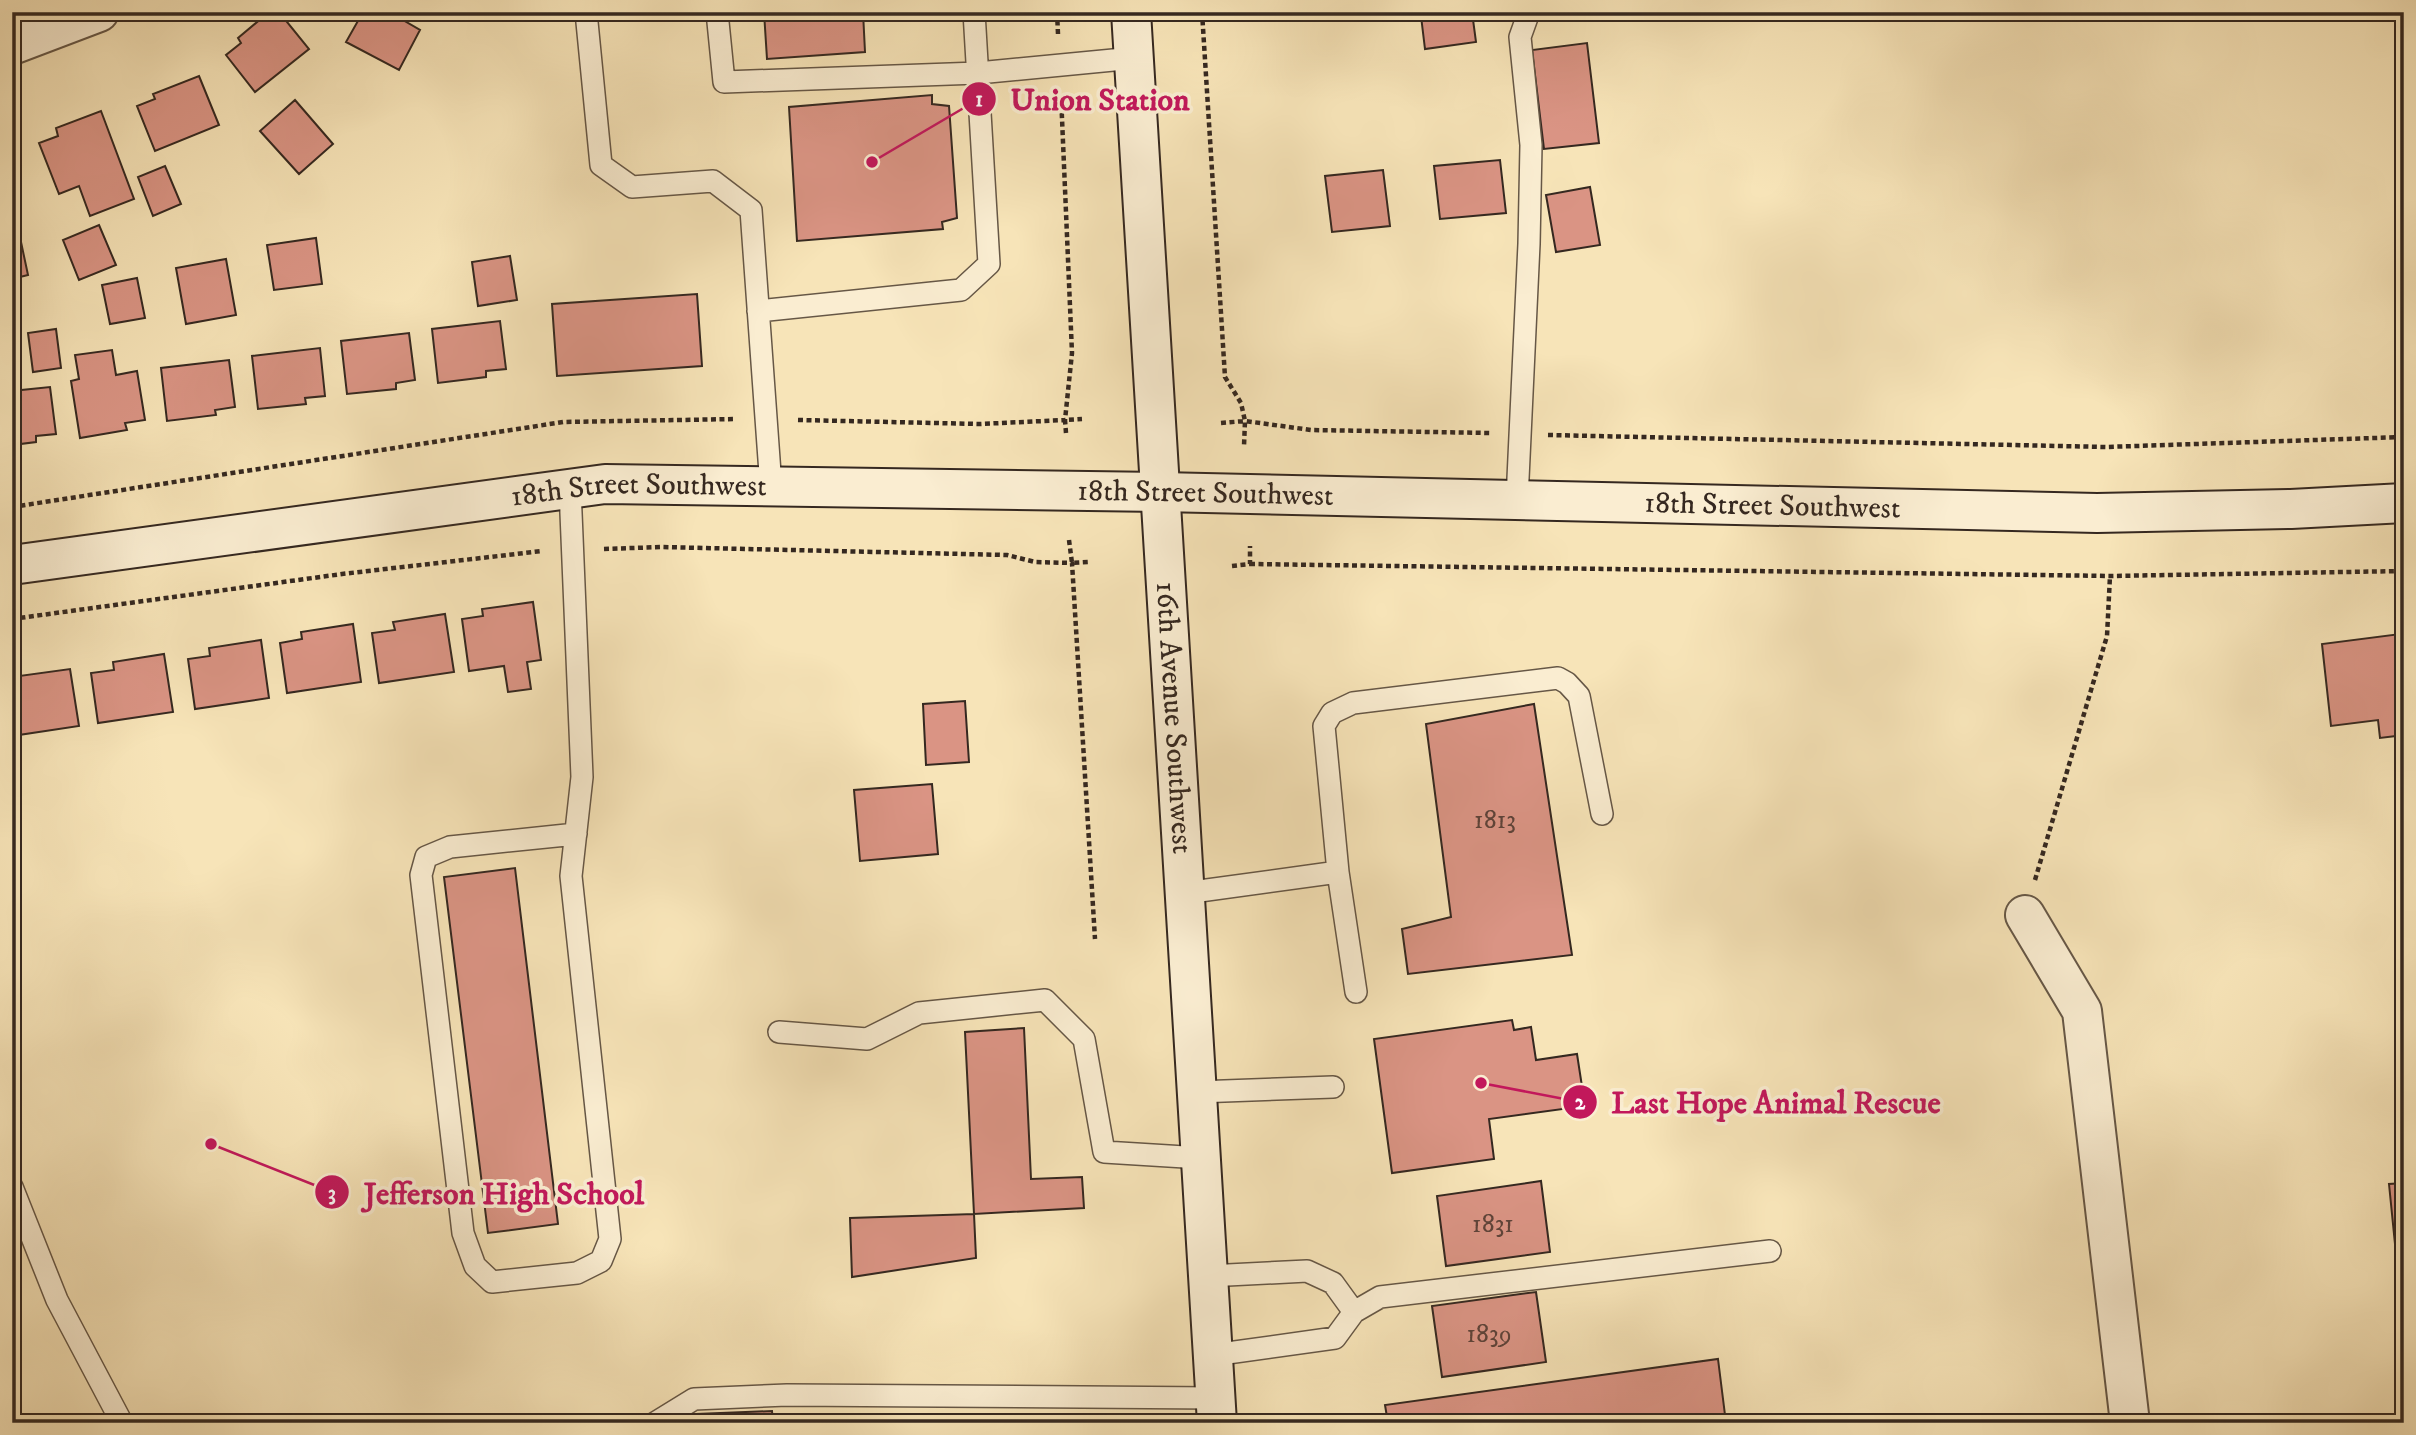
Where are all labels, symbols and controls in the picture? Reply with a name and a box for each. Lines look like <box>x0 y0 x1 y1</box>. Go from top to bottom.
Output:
callout: Union Station <box>961 73 1204 126</box>
text: Union Station <box>1010 81 1190 121</box>
text: 1 <box>975 87 983 113</box>
street label: 18th Street Southwest <box>509 465 767 515</box>
street label: 18th Street Southwest <box>1077 472 1334 514</box>
street label: 18th Street Southwest <box>1644 484 1901 527</box>
street label: 16th Avenue Southwest <box>1147 581 1201 855</box>
house number: 1813 <box>1474 804 1516 837</box>
callout: Last Hope Animal Rescue <box>1562 1075 1955 1128</box>
text: Last Hope Animal Rescue <box>1611 1084 1941 1124</box>
text: 2 <box>1575 1090 1586 1116</box>
callout: Jefferson High School <box>315 1166 658 1219</box>
text: Jefferson High School <box>361 1175 645 1215</box>
text: 3 <box>328 1181 336 1207</box>
house number: 1831 <box>1472 1208 1514 1241</box>
house number: 1839 <box>1466 1318 1512 1351</box>

